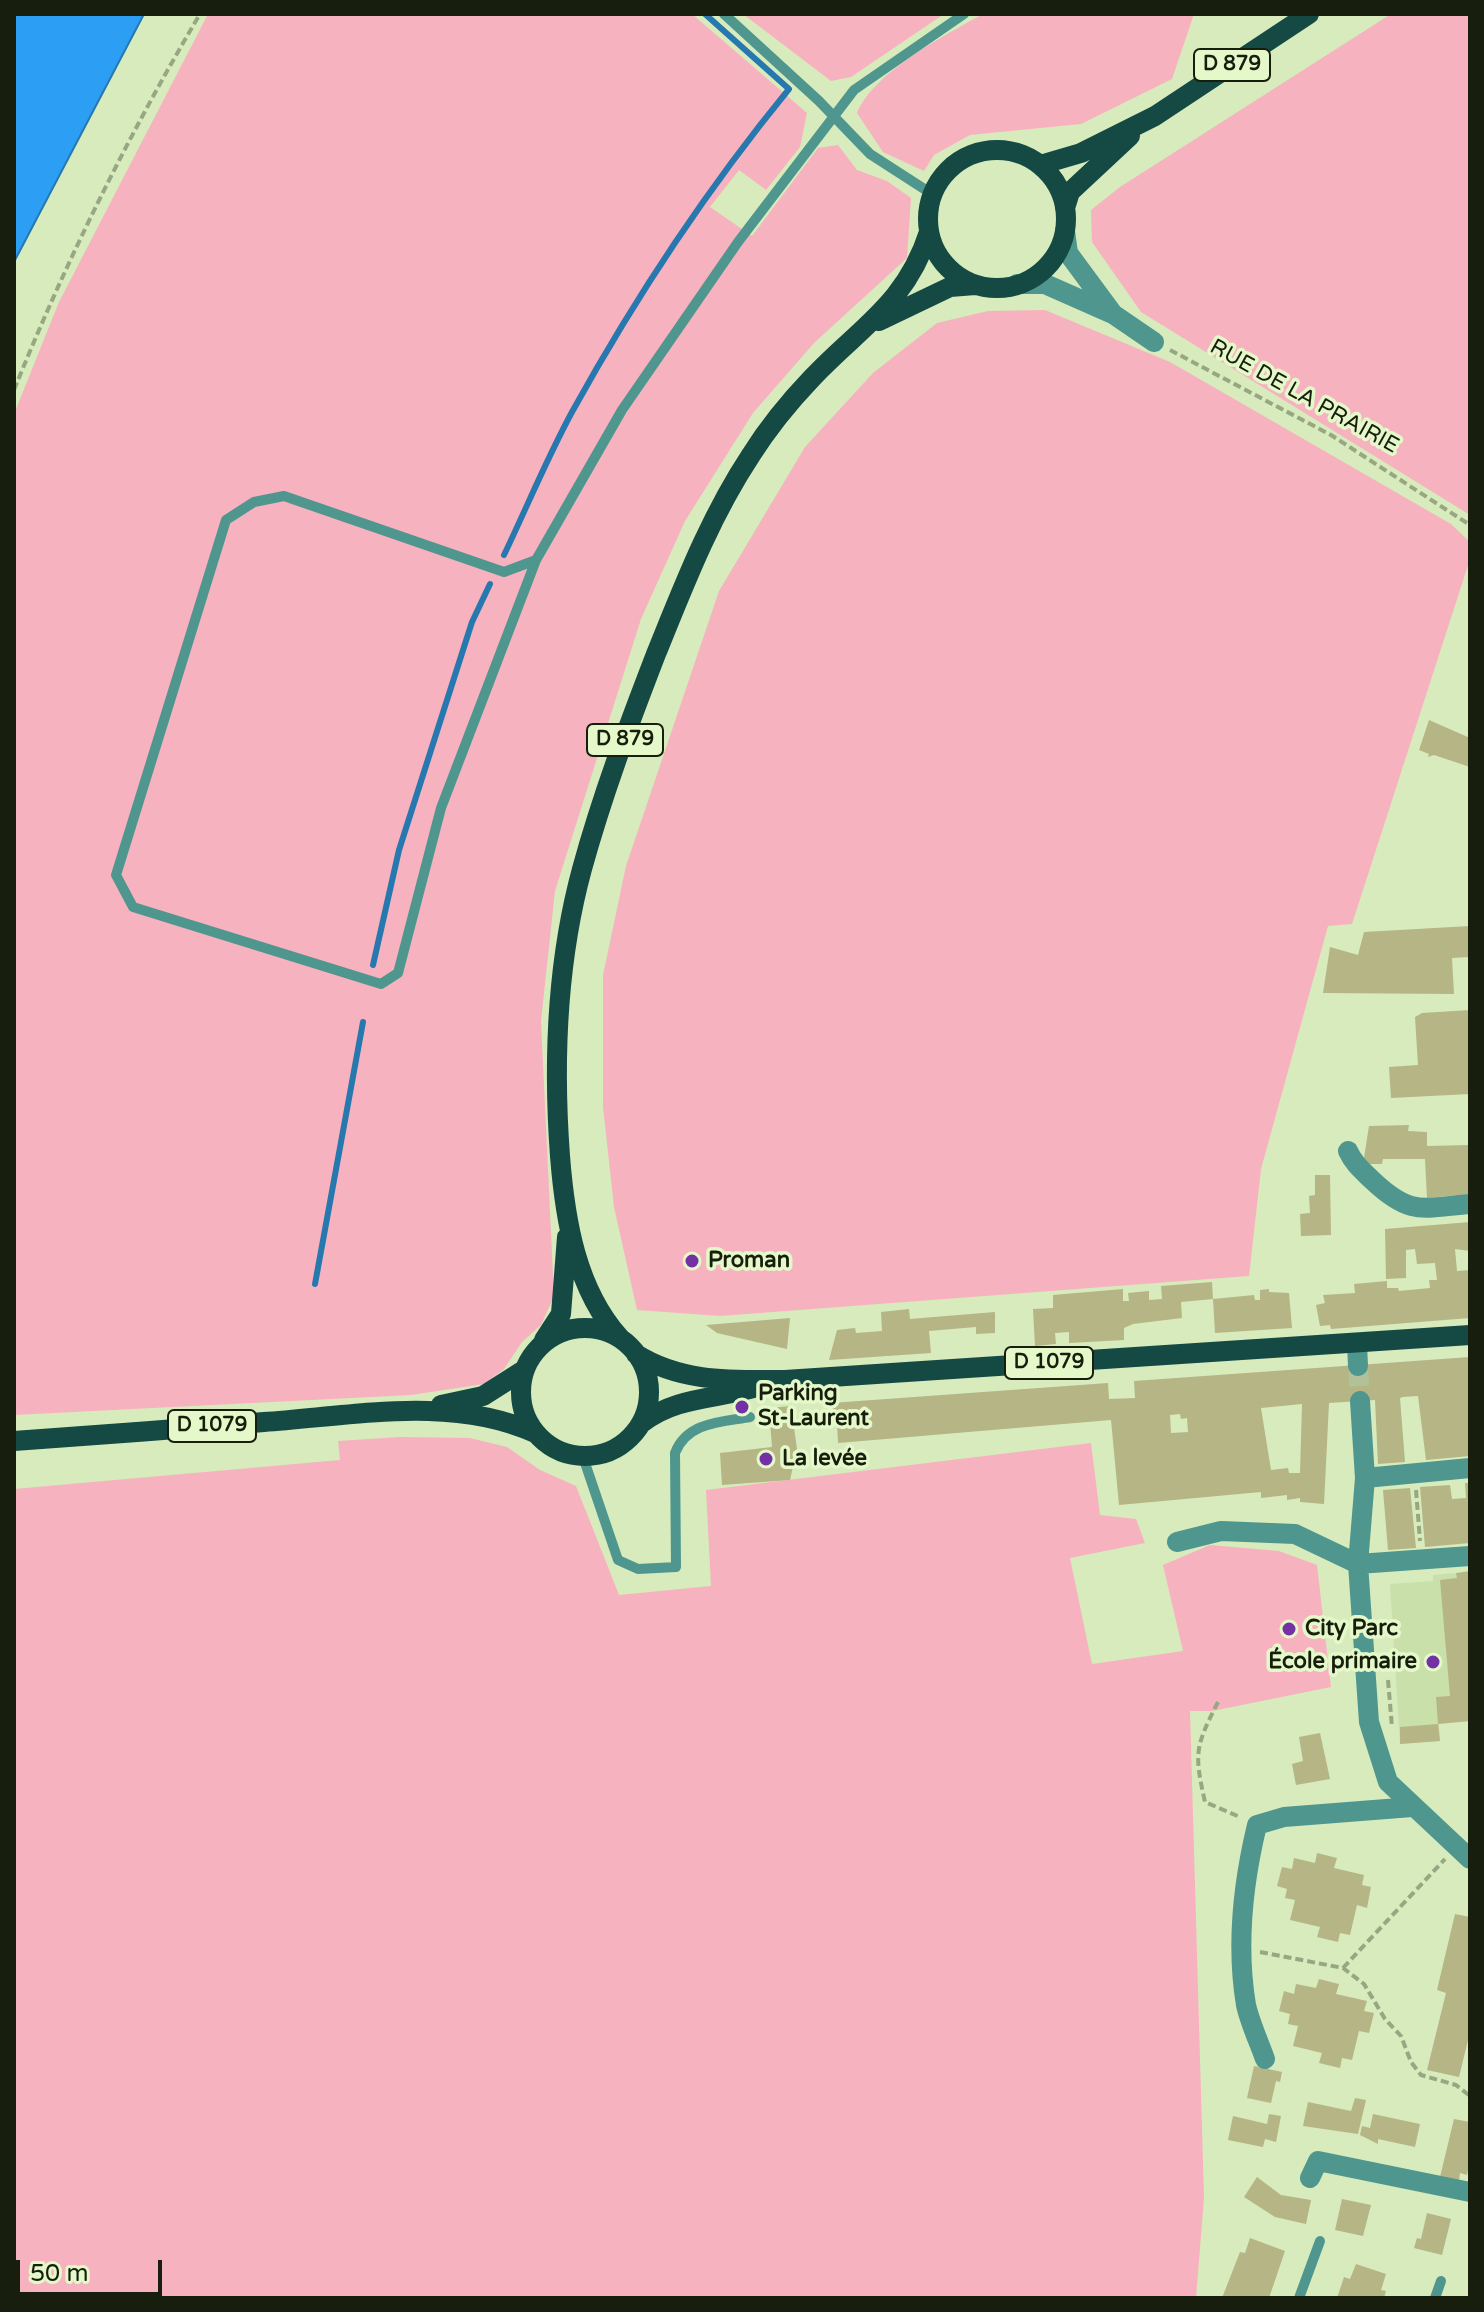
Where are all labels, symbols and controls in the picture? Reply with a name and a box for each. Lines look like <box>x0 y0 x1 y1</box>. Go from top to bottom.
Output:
road number: D 879 <box>1194 49 1270 81</box>
street label: RUE DE LA PRAIRIE <box>1205 334 1403 460</box>
road number: D 879 <box>587 724 663 756</box>
place label: Proman <box>708 1248 790 1274</box>
marker: Proman <box>683 1252 701 1270</box>
road number: D 1079 <box>1005 1347 1093 1379</box>
place label: Parking St-Laurent <box>758 1381 869 1432</box>
marker: Parking St-Laurent <box>733 1398 751 1416</box>
road number: D 1079 <box>168 1410 256 1442</box>
place label: La levée <box>782 1446 867 1472</box>
marker: La levée <box>757 1450 775 1468</box>
place label: City Parc <box>1305 1616 1398 1642</box>
marker: City Parc <box>1280 1620 1298 1638</box>
place label: École primaire <box>1268 1649 1417 1675</box>
marker: École primaire <box>1424 1653 1442 1671</box>
scale bar <box>20 2244 166 2294</box>
text: 50 m <box>30 2259 88 2288</box>

